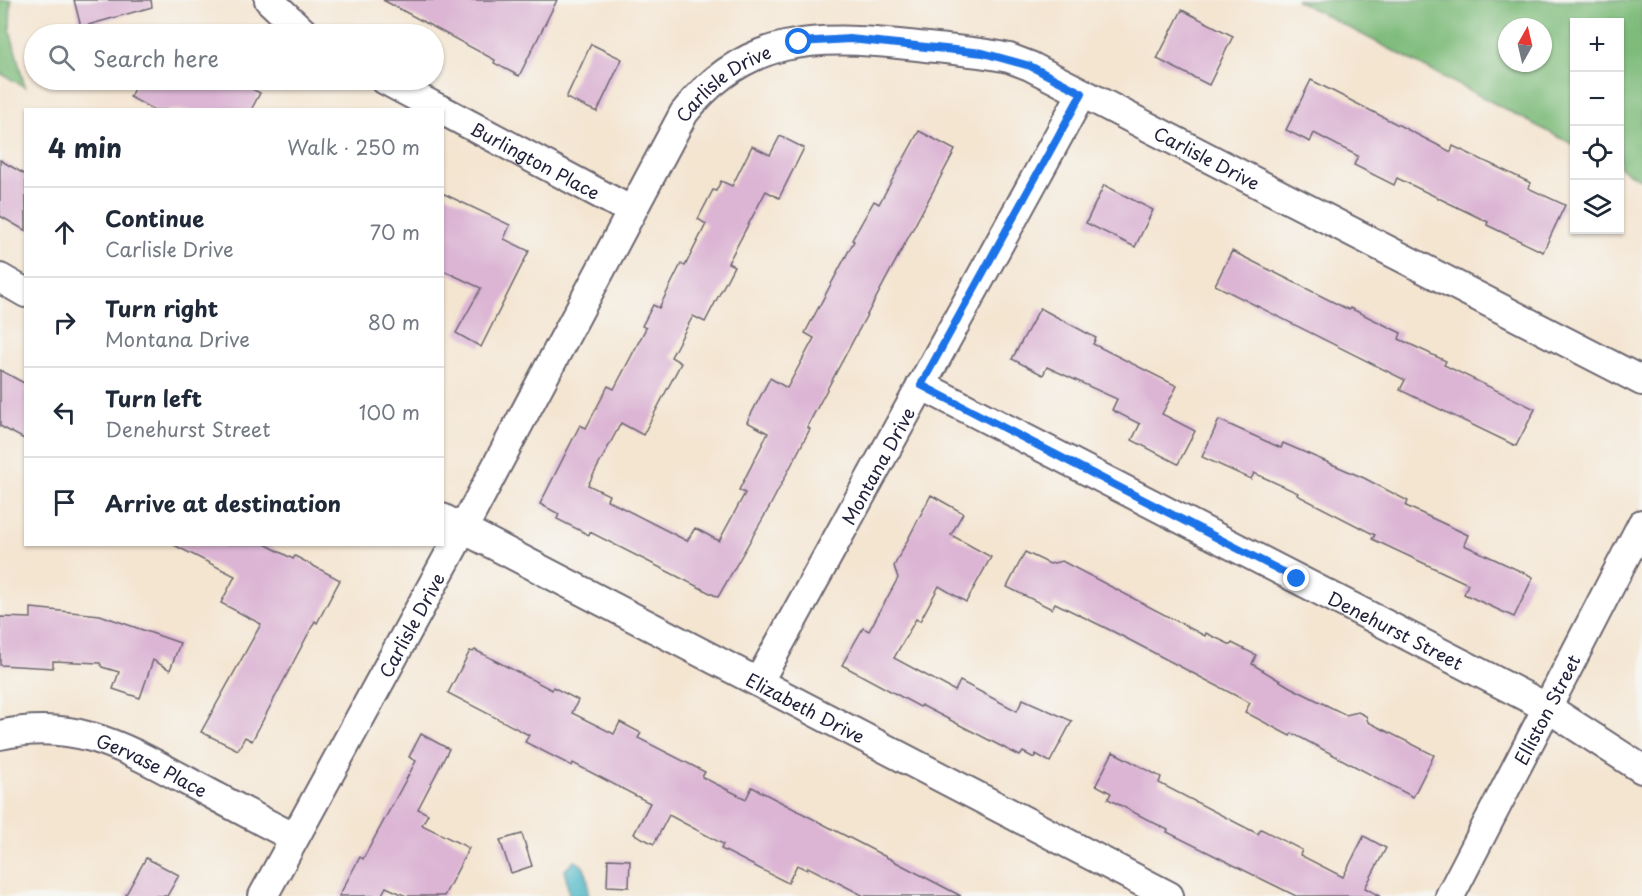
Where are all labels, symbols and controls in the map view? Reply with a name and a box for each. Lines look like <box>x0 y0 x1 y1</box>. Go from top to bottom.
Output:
north arrow <box>1498 18 1552 72</box>
map controls <box>1570 18 1624 234</box>
button: + <box>1570 18 1624 72</box>
search box <box>24 24 444 90</box>
route start <box>785 28 811 54</box>
street label: Carlisle Drive <box>668 37 774 126</box>
icon: search <box>45 41 78 74</box>
text: Search here <box>93 41 219 74</box>
button: − <box>1570 72 1624 126</box>
street label: Burlington Place <box>466 114 605 205</box>
street label: Carlisle Drive <box>1149 119 1265 196</box>
button: locate <box>1570 126 1624 180</box>
text: 4 min <box>48 128 122 167</box>
text: Walk · 250 m <box>287 132 420 162</box>
button: layers <box>1570 180 1624 234</box>
text: Continue <box>105 201 204 234</box>
icon: ahead <box>48 216 81 249</box>
text: 70 m <box>370 217 420 247</box>
text: Carlisle Drive <box>105 234 234 264</box>
text: Turn right <box>105 291 218 324</box>
icon: right <box>48 306 81 339</box>
text: 80 m <box>368 307 420 337</box>
text: Montana Drive <box>105 324 250 354</box>
text: Turn left <box>105 381 202 414</box>
icon: left <box>48 396 81 429</box>
text: 100 m <box>359 397 420 427</box>
street label: Montana Drive <box>834 402 921 529</box>
text: Denehurst Street <box>105 414 270 444</box>
icon: arrive <box>48 486 81 519</box>
text: Arrive at destination <box>105 486 341 519</box>
route end <box>1283 565 1309 591</box>
street label: Carlisle Drive <box>371 567 450 682</box>
street label: Denehurst Street <box>1323 583 1468 676</box>
street label: Elliston Street <box>1507 649 1586 769</box>
street label: Elizabeth Drive <box>742 665 870 749</box>
street label: Gervase Place <box>93 726 212 803</box>

